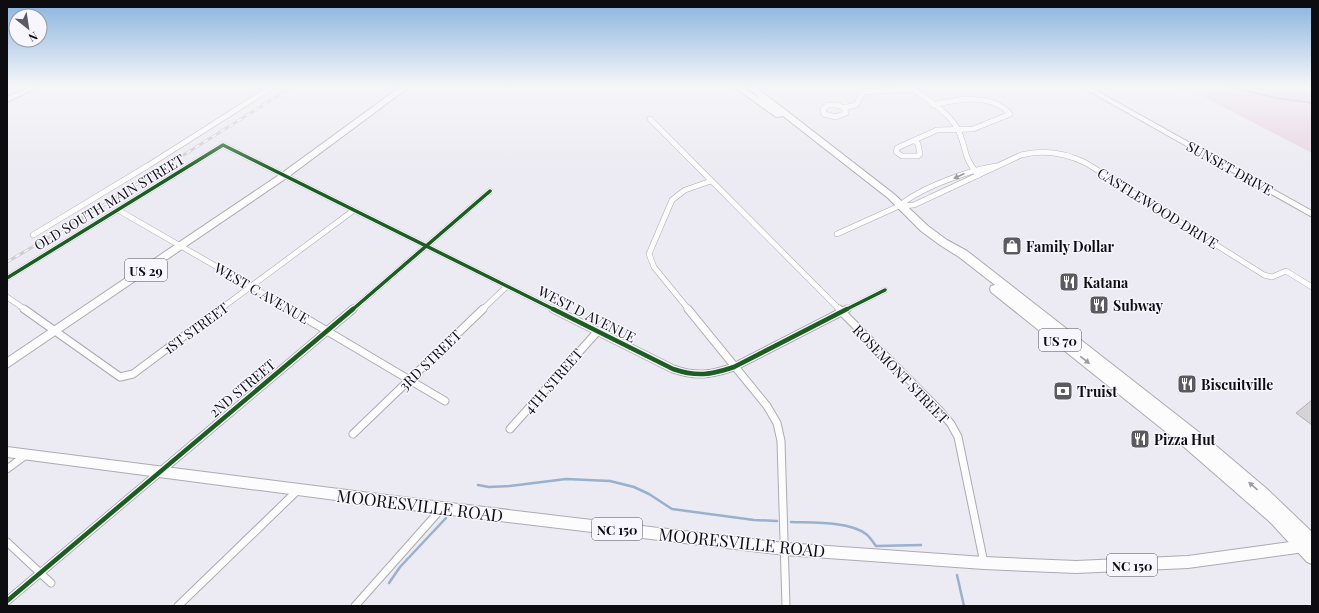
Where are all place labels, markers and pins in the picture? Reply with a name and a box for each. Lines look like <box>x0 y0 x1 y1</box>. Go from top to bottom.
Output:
shop icon: Family Dollar <box>1001 235 1023 257</box>
place label: Family Dollar <box>1026 237 1115 256</box>
restaurant icon: Katana <box>1058 271 1080 293</box>
place label: Katana <box>1083 273 1129 292</box>
restaurant icon: Subway <box>1088 294 1110 316</box>
place label: Subway <box>1113 296 1164 315</box>
restaurant icon: Biscuitville <box>1176 373 1198 395</box>
place label: Biscuitville <box>1201 375 1273 394</box>
bank icon: Truist <box>1052 380 1074 402</box>
place label: Truist <box>1077 382 1117 401</box>
restaurant icon: Pizza Hut <box>1129 428 1151 450</box>
place label: Pizza Hut <box>1154 430 1216 449</box>

